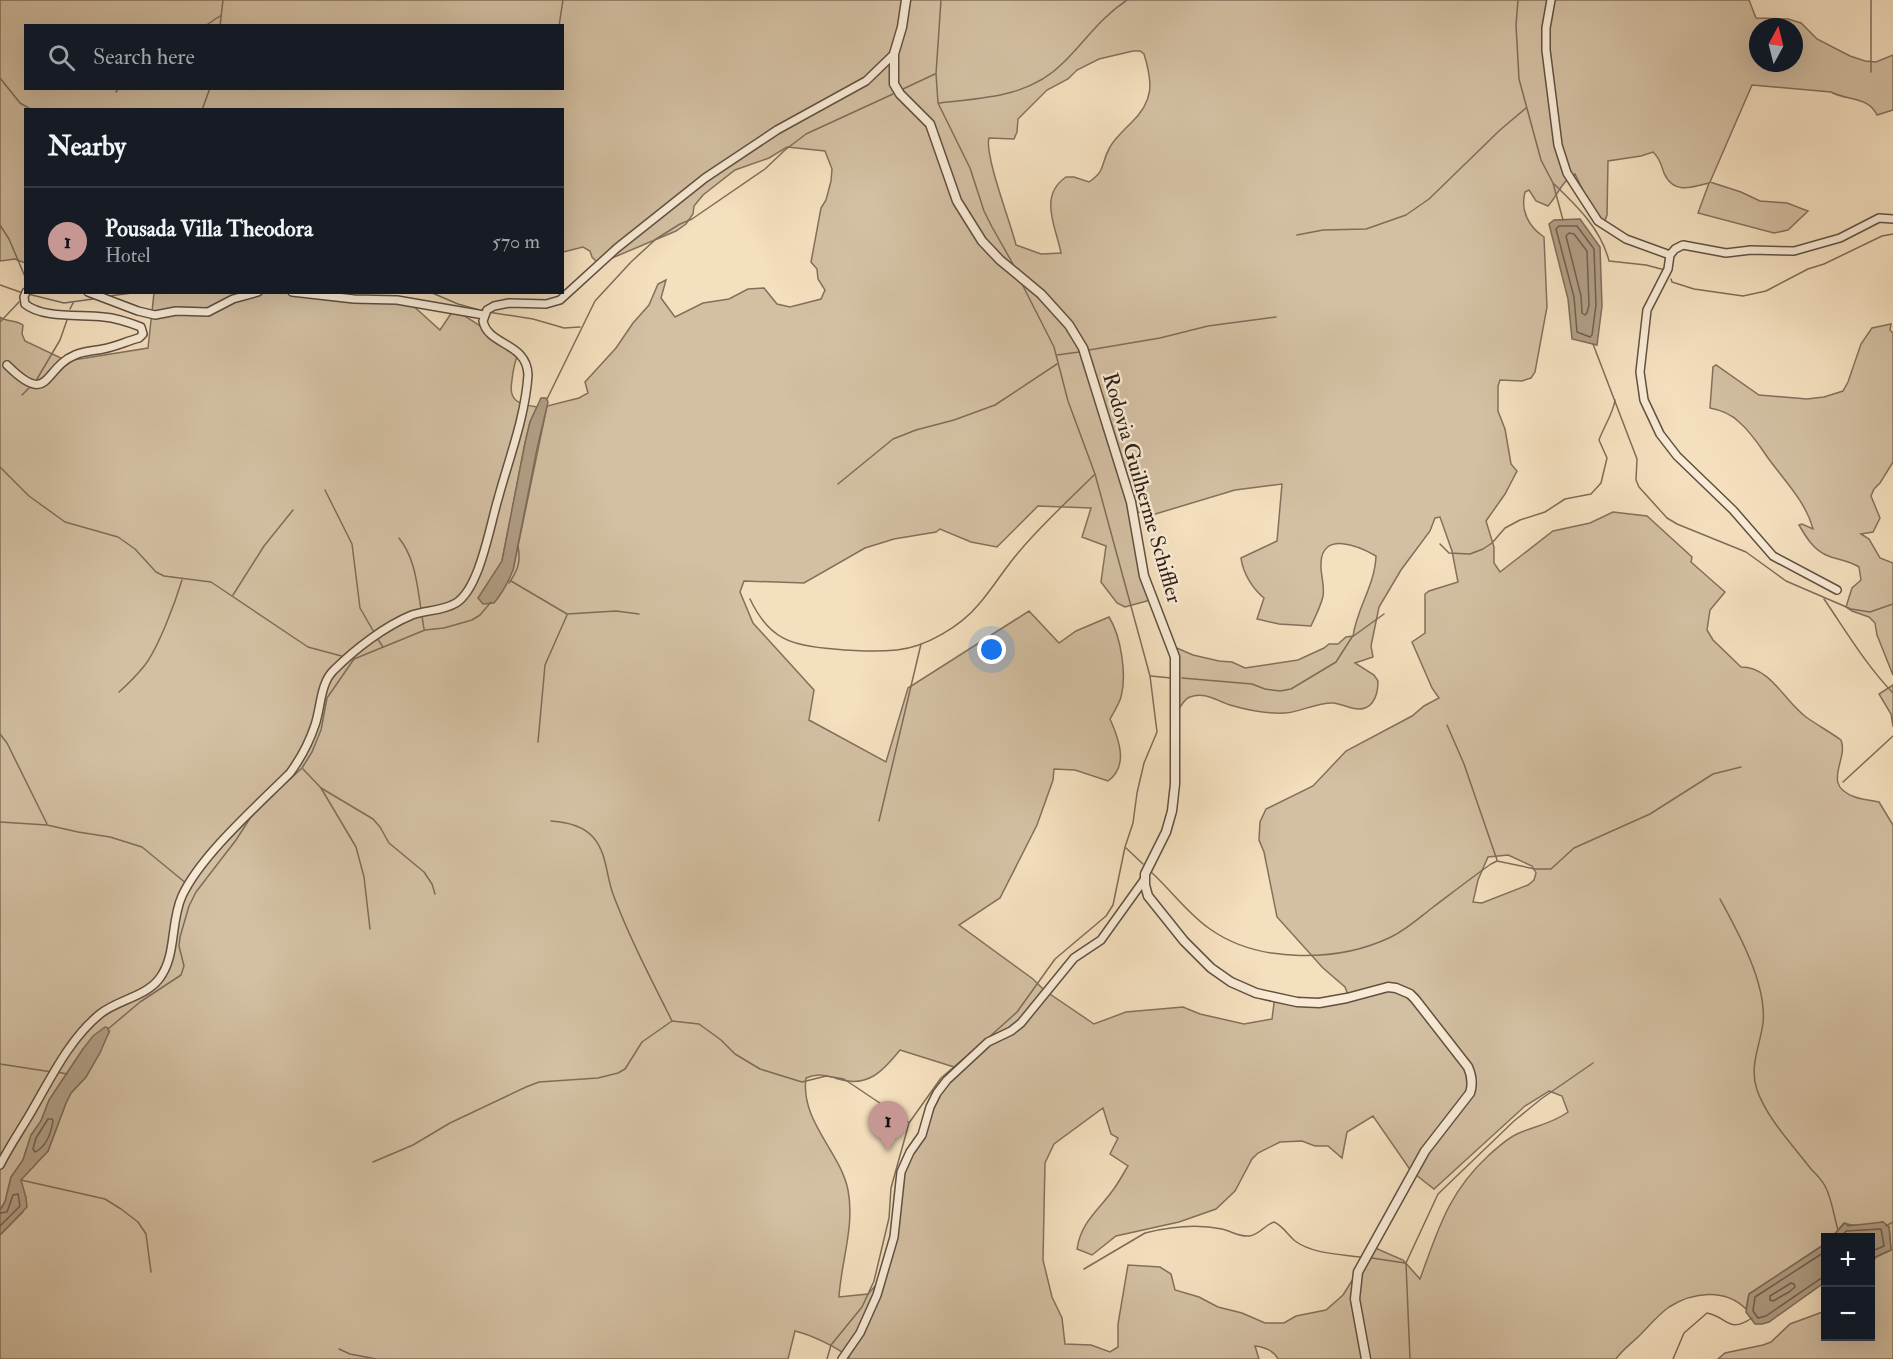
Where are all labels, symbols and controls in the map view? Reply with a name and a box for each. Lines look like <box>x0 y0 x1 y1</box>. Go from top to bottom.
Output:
north arrow <box>1749 18 1803 72</box>
search box <box>24 24 564 90</box>
icon: search <box>45 41 78 74</box>
text: Search here <box>93 43 195 71</box>
text: Nearby <box>48 131 126 163</box>
text: Pousada Villa Theodora <box>105 215 313 243</box>
text: 1 <box>64 229 71 254</box>
text: 570 m <box>492 229 540 254</box>
text: Hotel <box>105 243 151 268</box>
street label: Rodovia Guilherme Schiffler <box>1096 370 1188 607</box>
your location <box>977 635 1006 664</box>
pin: 1 <box>868 1102 908 1151</box>
map controls <box>1821 1233 1875 1341</box>
button: + <box>1821 1233 1875 1287</box>
button: − <box>1821 1287 1875 1341</box>

